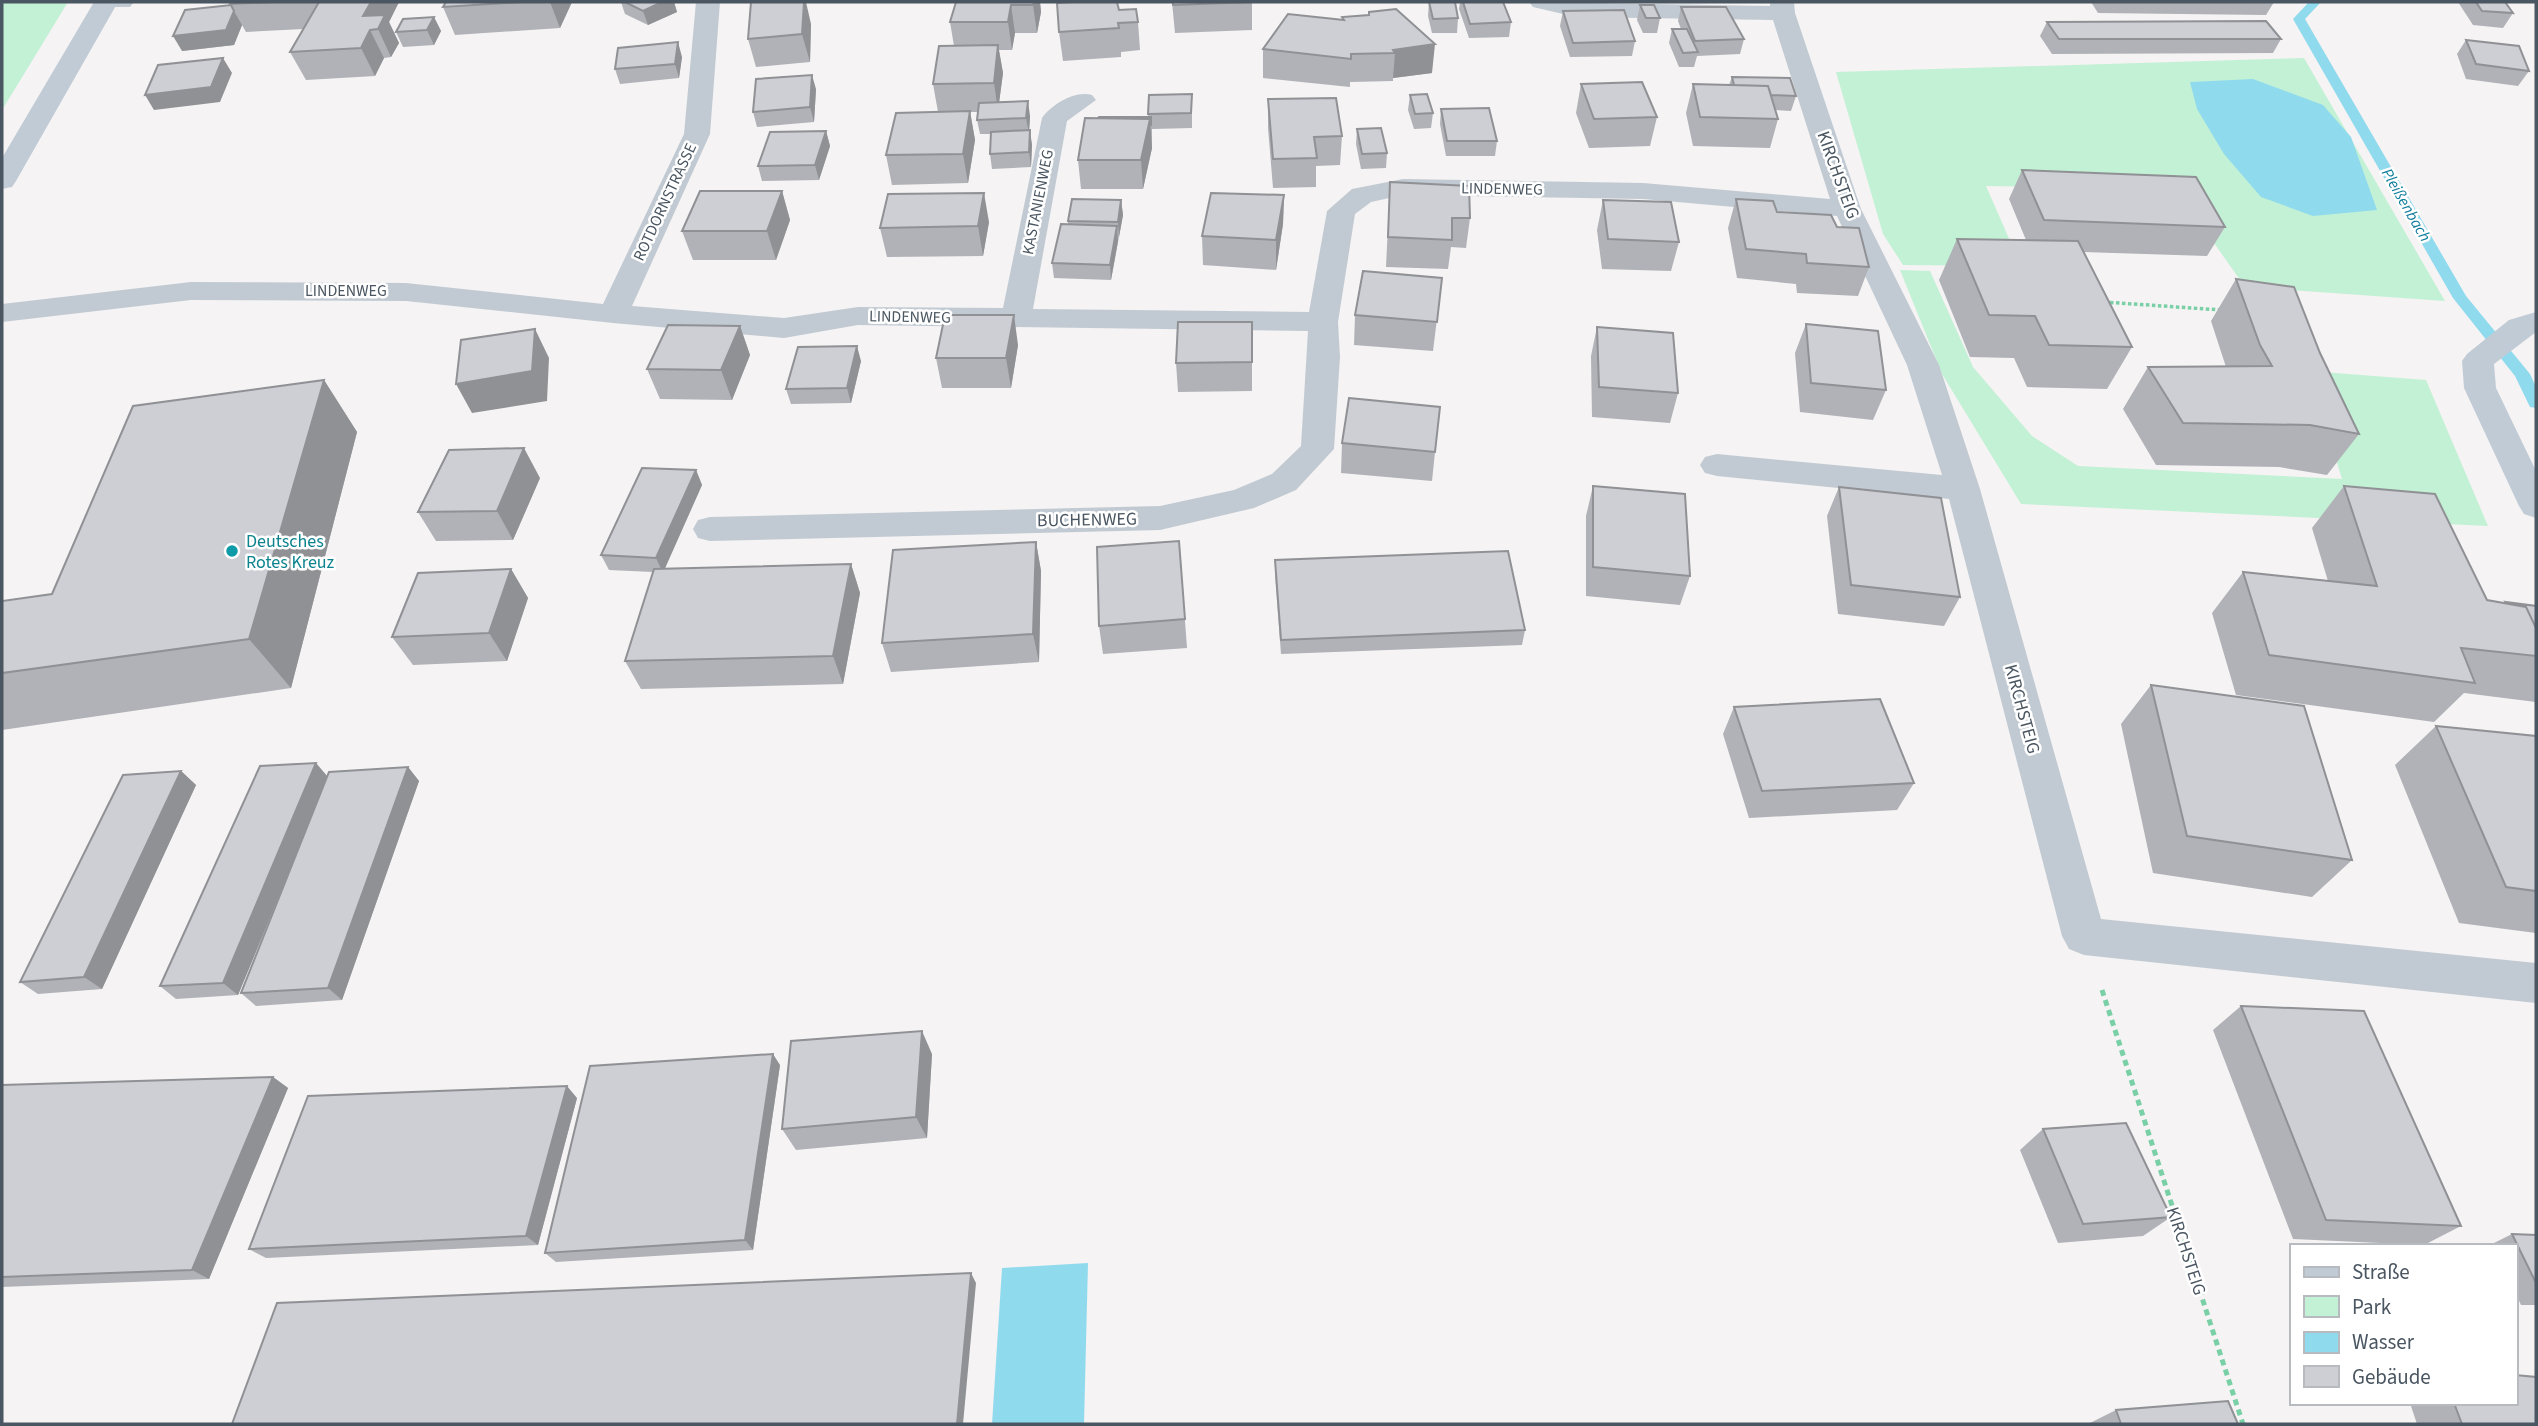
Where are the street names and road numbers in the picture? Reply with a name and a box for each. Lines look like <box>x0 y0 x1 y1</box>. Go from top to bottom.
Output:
street label: KIRCHSTEIG <box>1811 128 1865 222</box>
street label: ROTDORNSTRASSE <box>628 139 702 265</box>
street label: KASTANIENWEG <box>1017 147 1059 257</box>
street label: LINDENWEG <box>1461 177 1543 201</box>
street label: LINDENWEG <box>305 280 387 302</box>
street label: LINDENWEG <box>869 305 951 329</box>
street label: BUCHENWEG <box>1037 507 1137 533</box>
street label: KIRCHSTEIG <box>1998 662 2046 756</box>
street label: KIRCHSTEIG <box>2160 1204 2212 1298</box>

